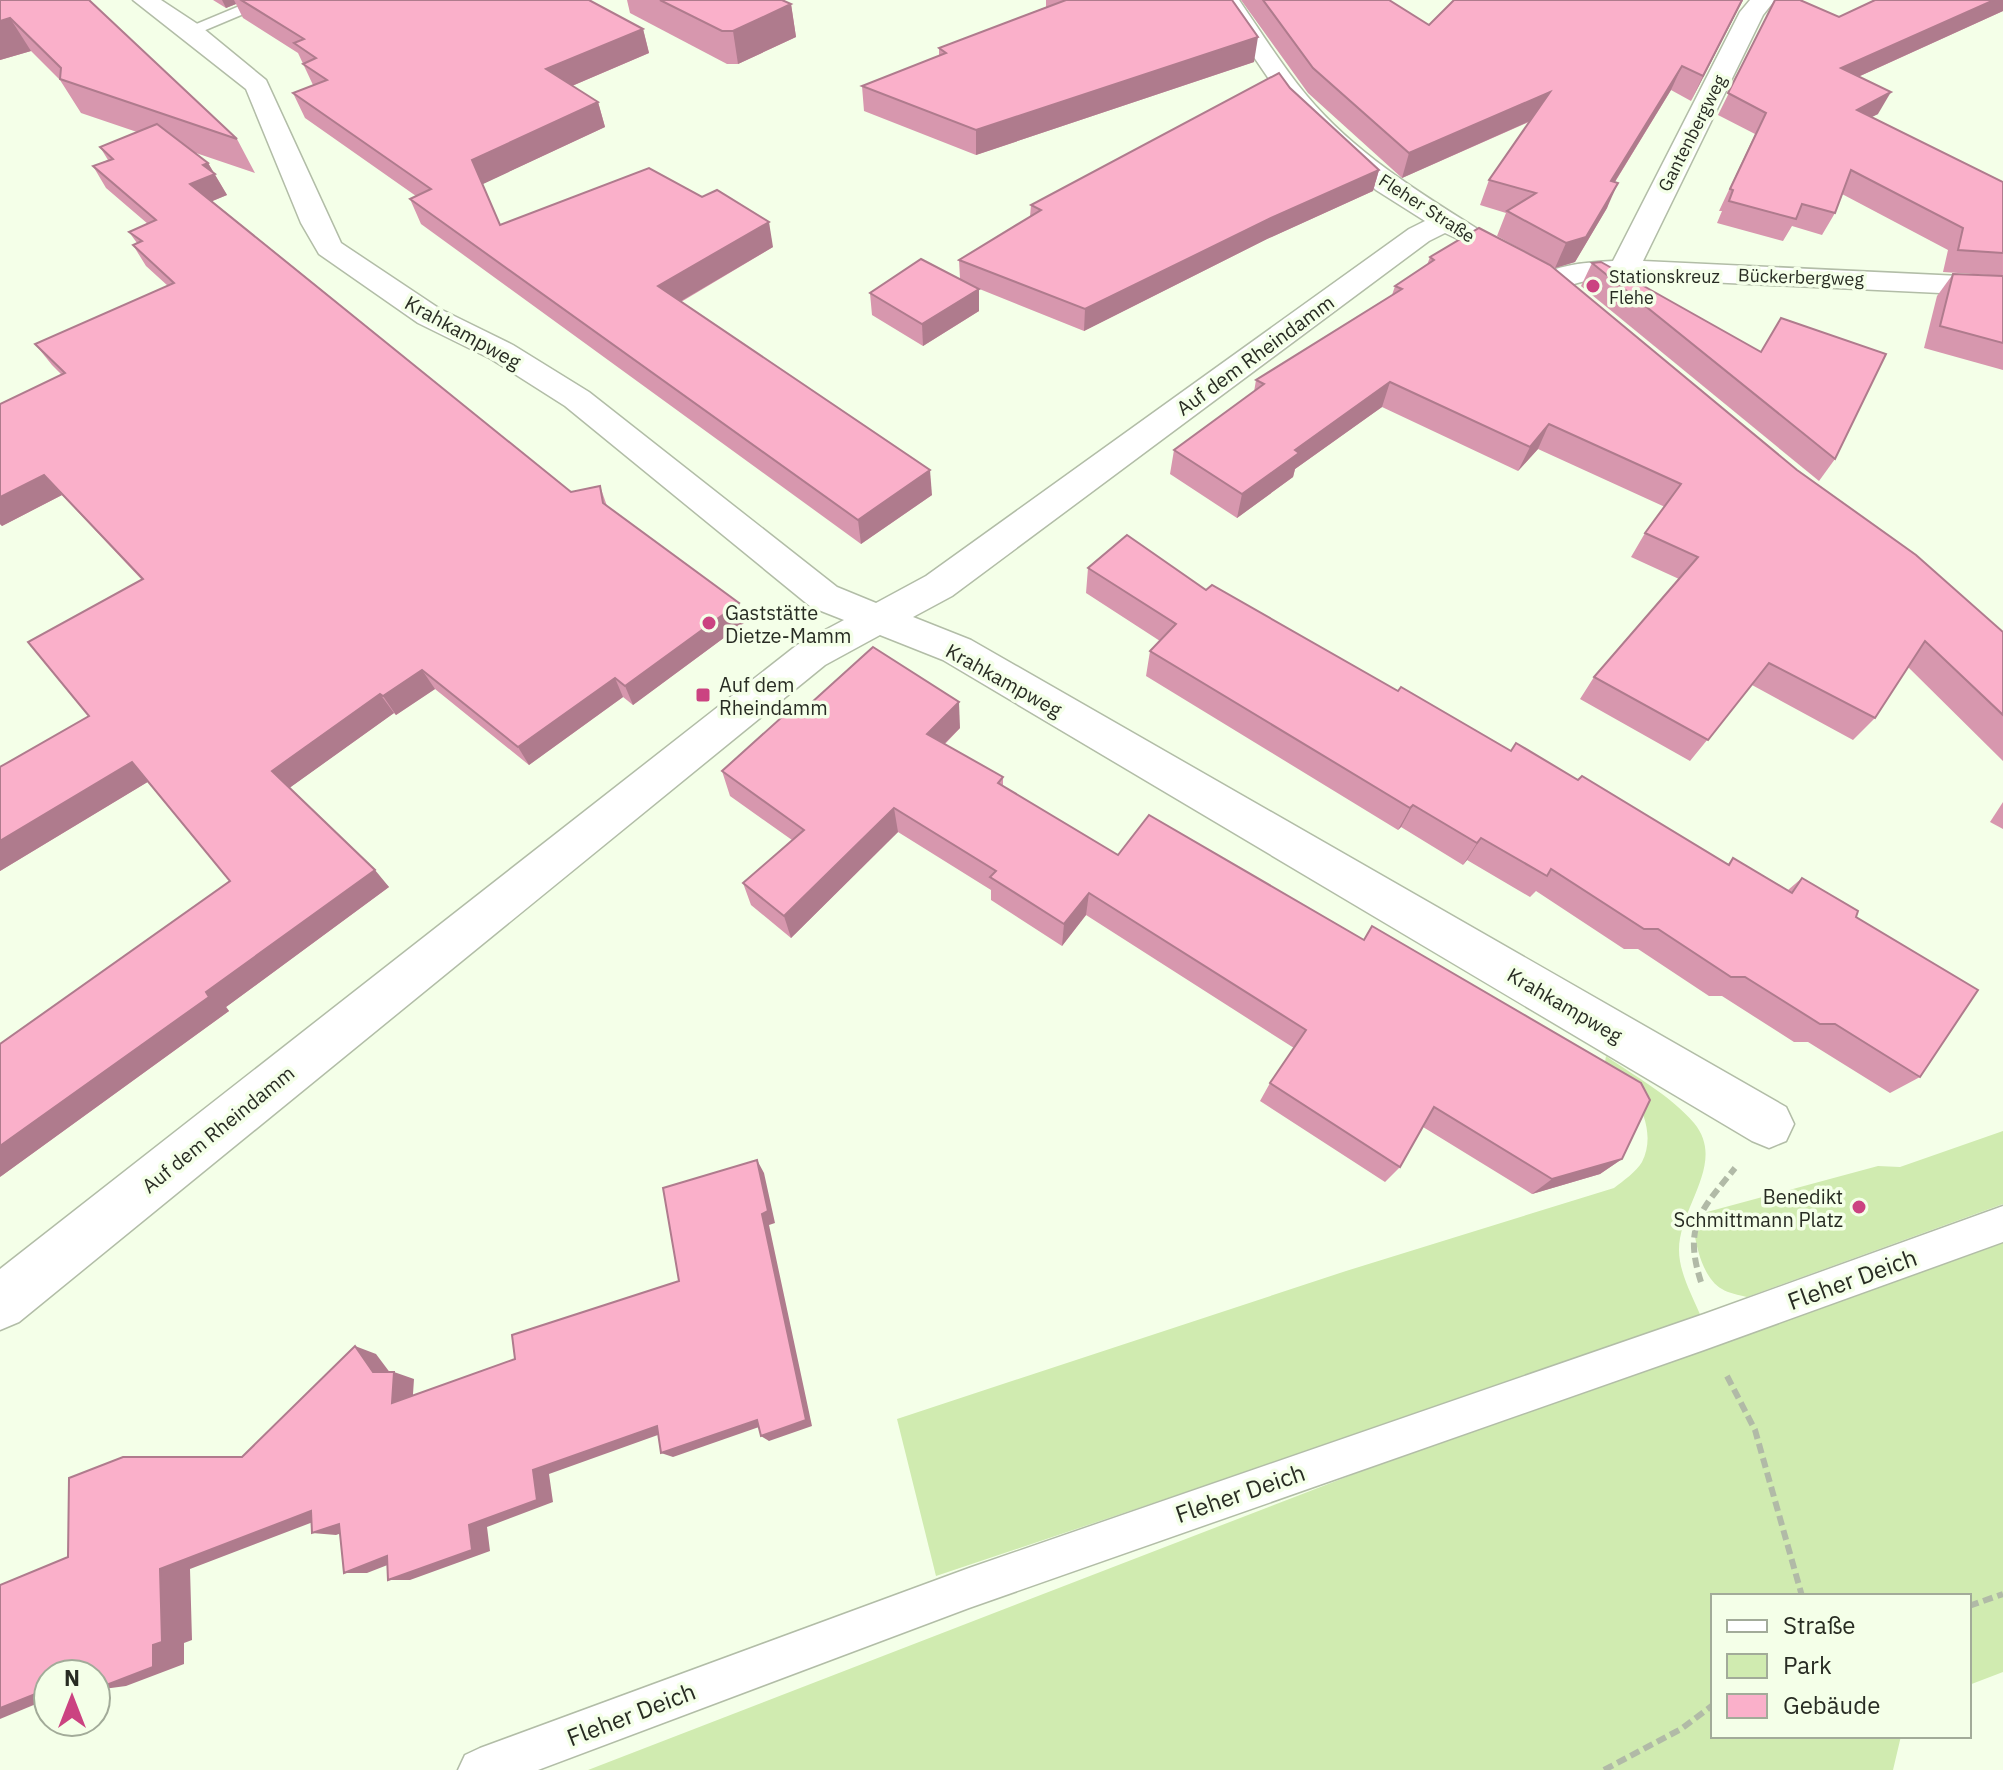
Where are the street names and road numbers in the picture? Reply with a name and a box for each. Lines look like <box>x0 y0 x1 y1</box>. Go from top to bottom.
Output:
street label: Gantenbergweg <box>1653 70 1732 195</box>
street label: Fleher Straße <box>1375 168 1480 248</box>
street label: Bückerbergweg <box>1738 263 1865 291</box>
street label: Krahkampweg <box>400 289 526 375</box>
street label: Auf dem Rheindamm <box>1171 289 1339 421</box>
street label: Krahkampweg <box>941 637 1067 723</box>
street label: Krahkampweg <box>1503 961 1628 1049</box>
street label: Auf dem Rheindamm <box>136 1059 300 1199</box>
street label: Fleher Deich <box>1783 1241 1921 1317</box>
street label: Fleher Deich <box>1171 1456 1309 1530</box>
street label: Fleher Deich <box>562 1675 700 1753</box>

